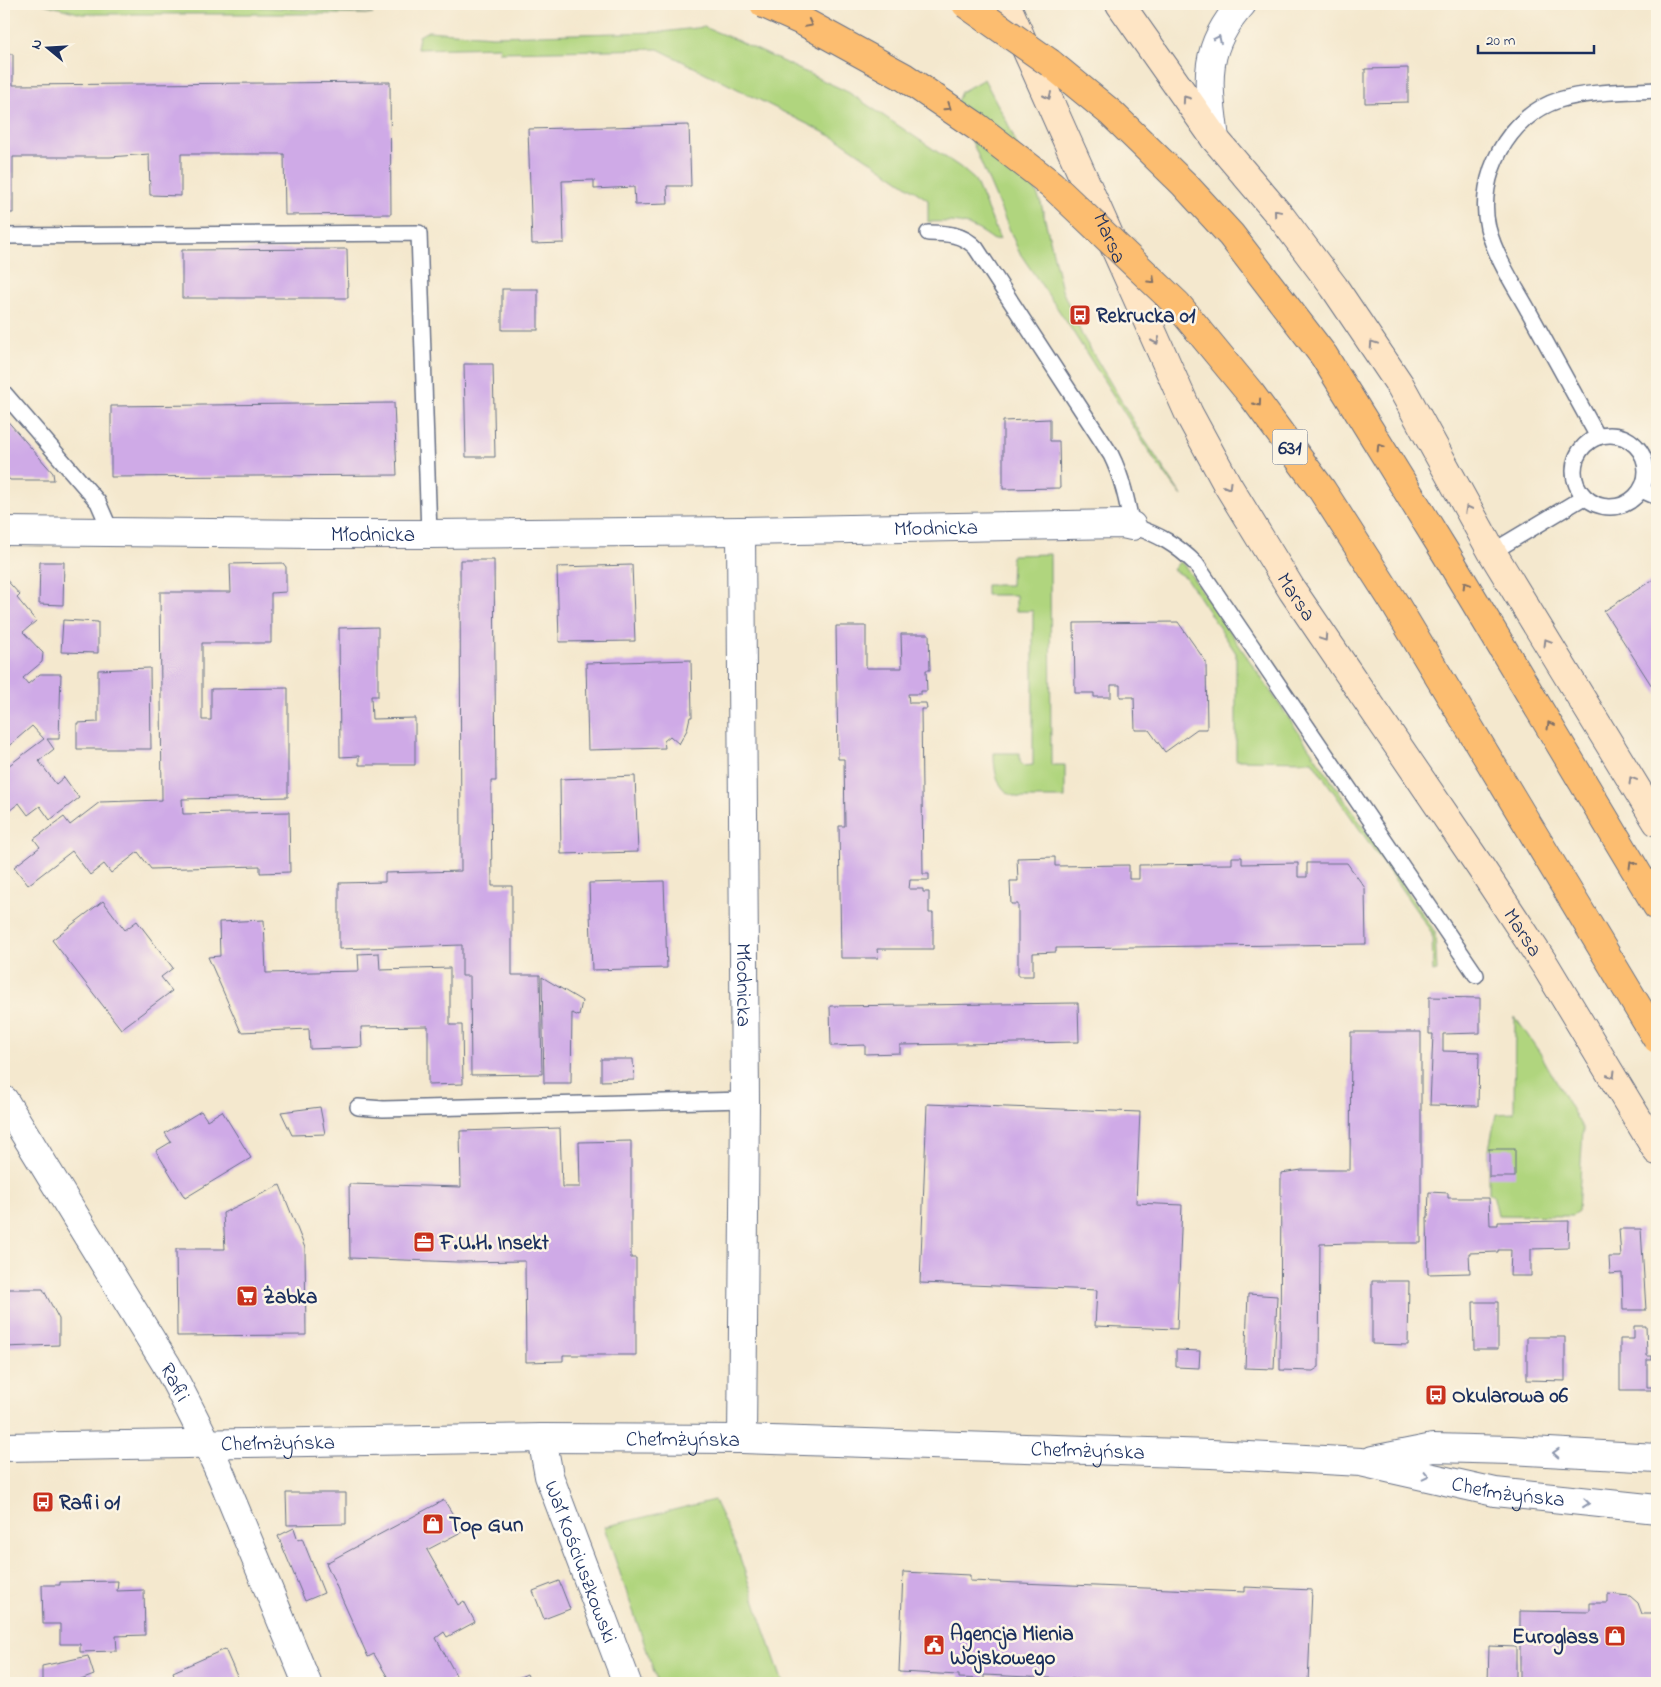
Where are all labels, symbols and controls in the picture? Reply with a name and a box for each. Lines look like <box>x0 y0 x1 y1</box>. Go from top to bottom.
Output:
one-way arrow <box>803 18 812 28</box>
north arrow <box>22 22 72 72</box>
scale bar <box>1478 22 1595 54</box>
text: 20 m <box>1486 30 1516 52</box>
one-way arrow <box>1211 35 1222 44</box>
text: N <box>26 37 49 52</box>
one-way arrow <box>1041 91 1052 100</box>
one-way arrow <box>1184 96 1192 105</box>
one-way arrow <box>943 101 952 110</box>
street label: Marsa <box>1084 208 1133 269</box>
one-way arrow <box>1274 209 1283 218</box>
one-way arrow <box>1146 274 1155 283</box>
place label: Rekrucka 01 <box>1096 302 1196 332</box>
bus stop icon: Rekrucka 01 <box>1068 303 1092 327</box>
one-way arrow <box>1149 336 1160 345</box>
one-way arrow <box>1369 340 1379 349</box>
one-way arrow <box>1252 397 1261 407</box>
road number: 631 <box>1272 430 1308 464</box>
one-way arrow <box>1377 444 1387 453</box>
one-way arrow <box>1222 481 1232 490</box>
one-way arrow <box>1464 505 1474 514</box>
street label: Młodnicka <box>894 514 978 545</box>
street label: Młodnicka <box>331 521 415 551</box>
street label: Marsa <box>1268 568 1322 628</box>
one-way arrow <box>1462 582 1472 591</box>
one-way arrow <box>1318 633 1328 642</box>
one-way arrow <box>1543 638 1553 647</box>
one-way arrow <box>1546 721 1556 730</box>
one-way arrow <box>1628 777 1638 786</box>
one-way arrow <box>1629 861 1639 870</box>
street label: Marsa <box>1495 903 1549 963</box>
street label: Młodnicka <box>727 943 757 1027</box>
one-way arrow <box>1605 1070 1615 1079</box>
place label: F.U.H. Insekt <box>439 1229 550 1259</box>
office icon: F.U.H. Insekt <box>412 1230 436 1254</box>
place label: Żabka <box>263 1283 317 1313</box>
supermarket icon: Żabka <box>235 1284 259 1308</box>
street label: Rafii <box>151 1358 196 1408</box>
place label: Okularowa 06 <box>1452 1382 1569 1412</box>
bus stop icon: Okularowa 06 <box>1424 1383 1448 1407</box>
street label: Chełmżyńska <box>626 1425 740 1458</box>
street label: Chełmżyńska <box>221 1428 335 1461</box>
street label: Chełmżyńska <box>1030 1435 1145 1470</box>
one-way arrow <box>1552 1447 1560 1458</box>
street label: Chełmżyńska <box>1448 1470 1566 1516</box>
one-way arrow <box>1422 1471 1431 1481</box>
street label: Wał Kościuszkowski <box>535 1477 624 1648</box>
place label: Rafii 01 <box>59 1489 121 1519</box>
bus stop icon: Rafii 01 <box>31 1490 55 1514</box>
one-way arrow <box>1583 1497 1591 1508</box>
place label: Top Gun <box>449 1511 523 1541</box>
shop icon: Top Gun <box>421 1512 445 1536</box>
place label: Agencja Mienia Wojskowego <box>950 1620 1074 1676</box>
place label: Euroglass <box>1512 1623 1599 1655</box>
shop icon: Euroglass <box>1603 1624 1627 1648</box>
public building icon: Agencja Mienia Wojskowego <box>922 1633 946 1657</box>

